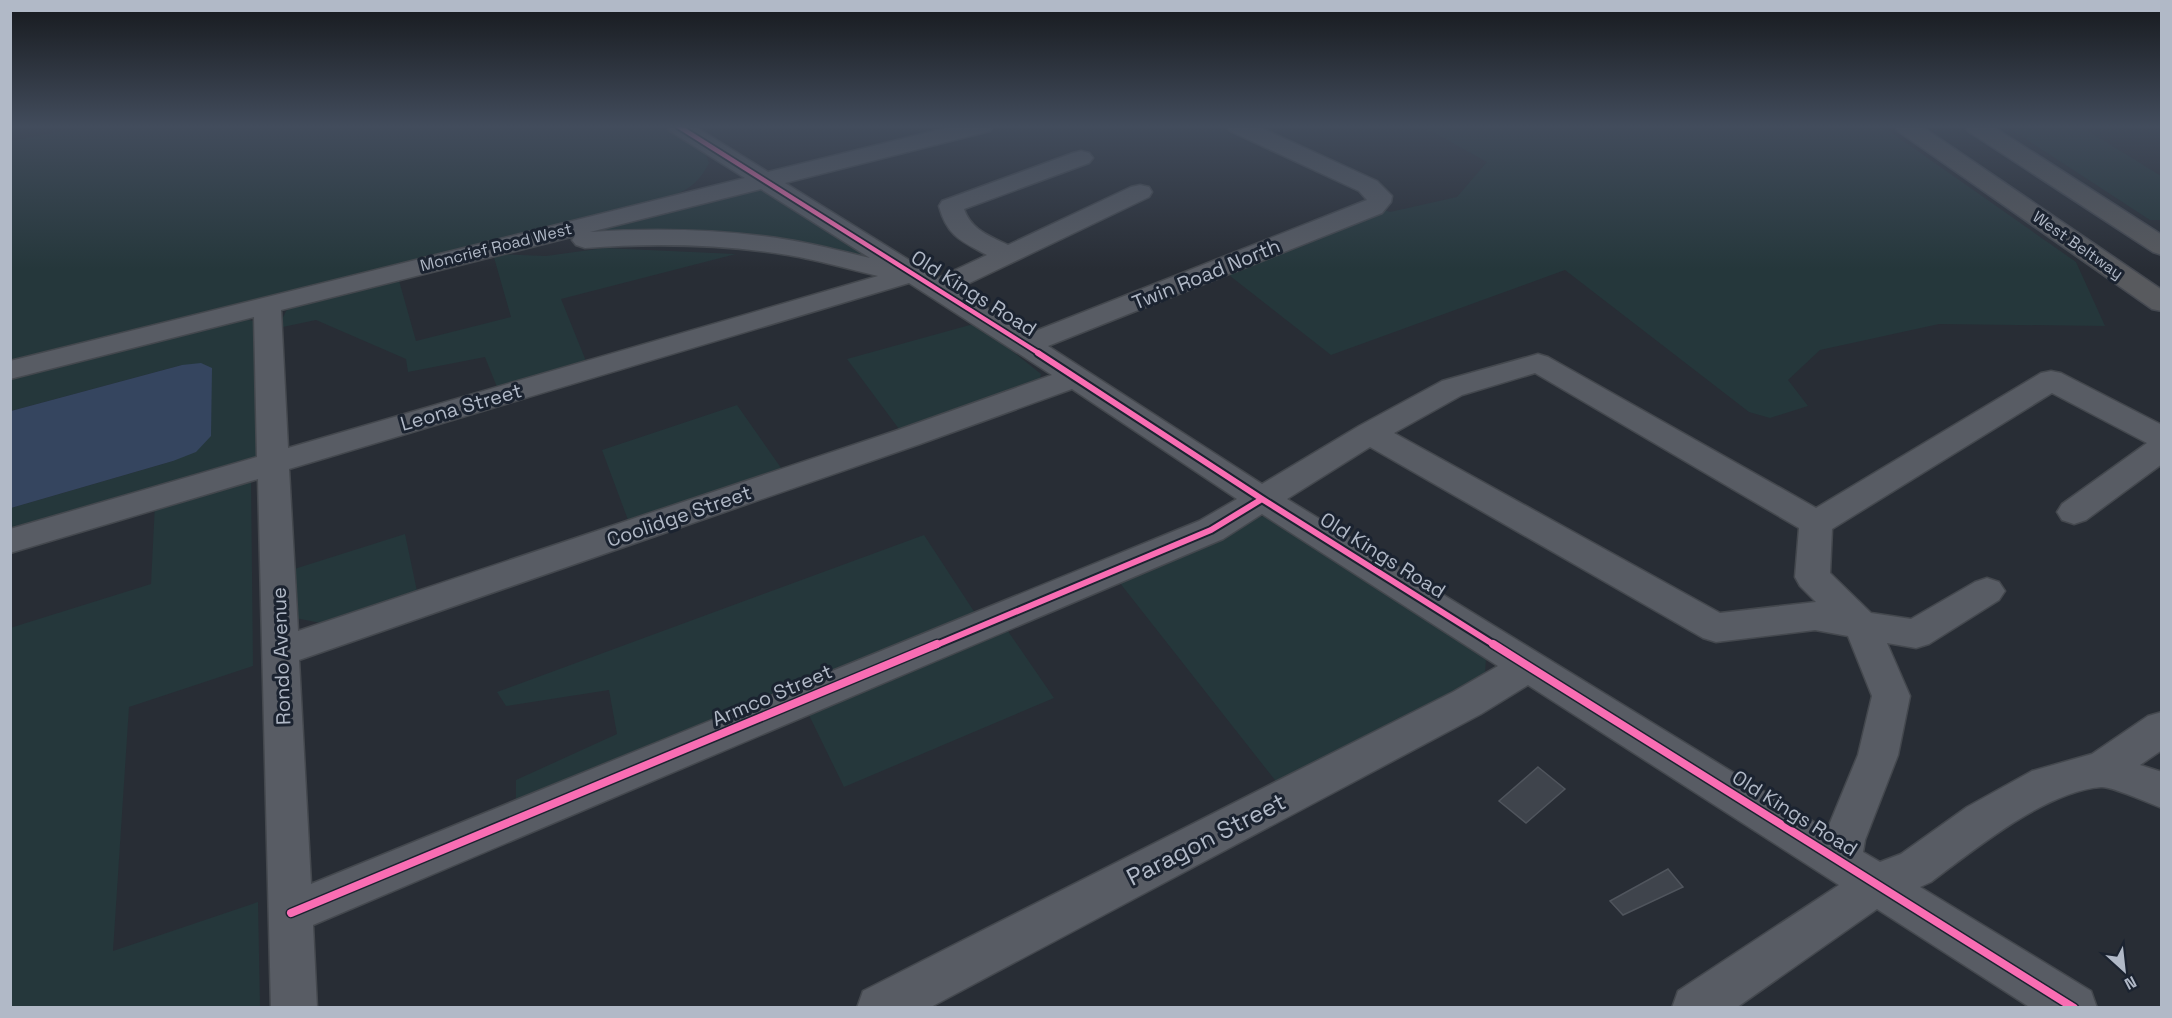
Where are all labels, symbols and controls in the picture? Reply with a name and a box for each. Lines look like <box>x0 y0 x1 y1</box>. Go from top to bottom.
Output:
street label: West Beltway <box>2029 206 2127 284</box>
street label: Moncrief Road West <box>418 218 574 276</box>
street label: Twin Road North <box>1128 232 1284 316</box>
street label: Old Kings Road <box>906 244 1042 342</box>
street label: Leona Street <box>397 377 525 437</box>
street label: Coolidge Street <box>603 479 755 553</box>
street label: Old Kings Road <box>1315 506 1451 604</box>
street label: Rondo Avenue <box>266 587 296 725</box>
street label: Armco Street <box>708 658 836 732</box>
street label: Old Kings Road <box>1727 764 1863 862</box>
street label: Paragon Street <box>1121 786 1291 892</box>
north arrow <box>2094 940 2154 1000</box>
text: N <box>2121 971 2140 995</box>

